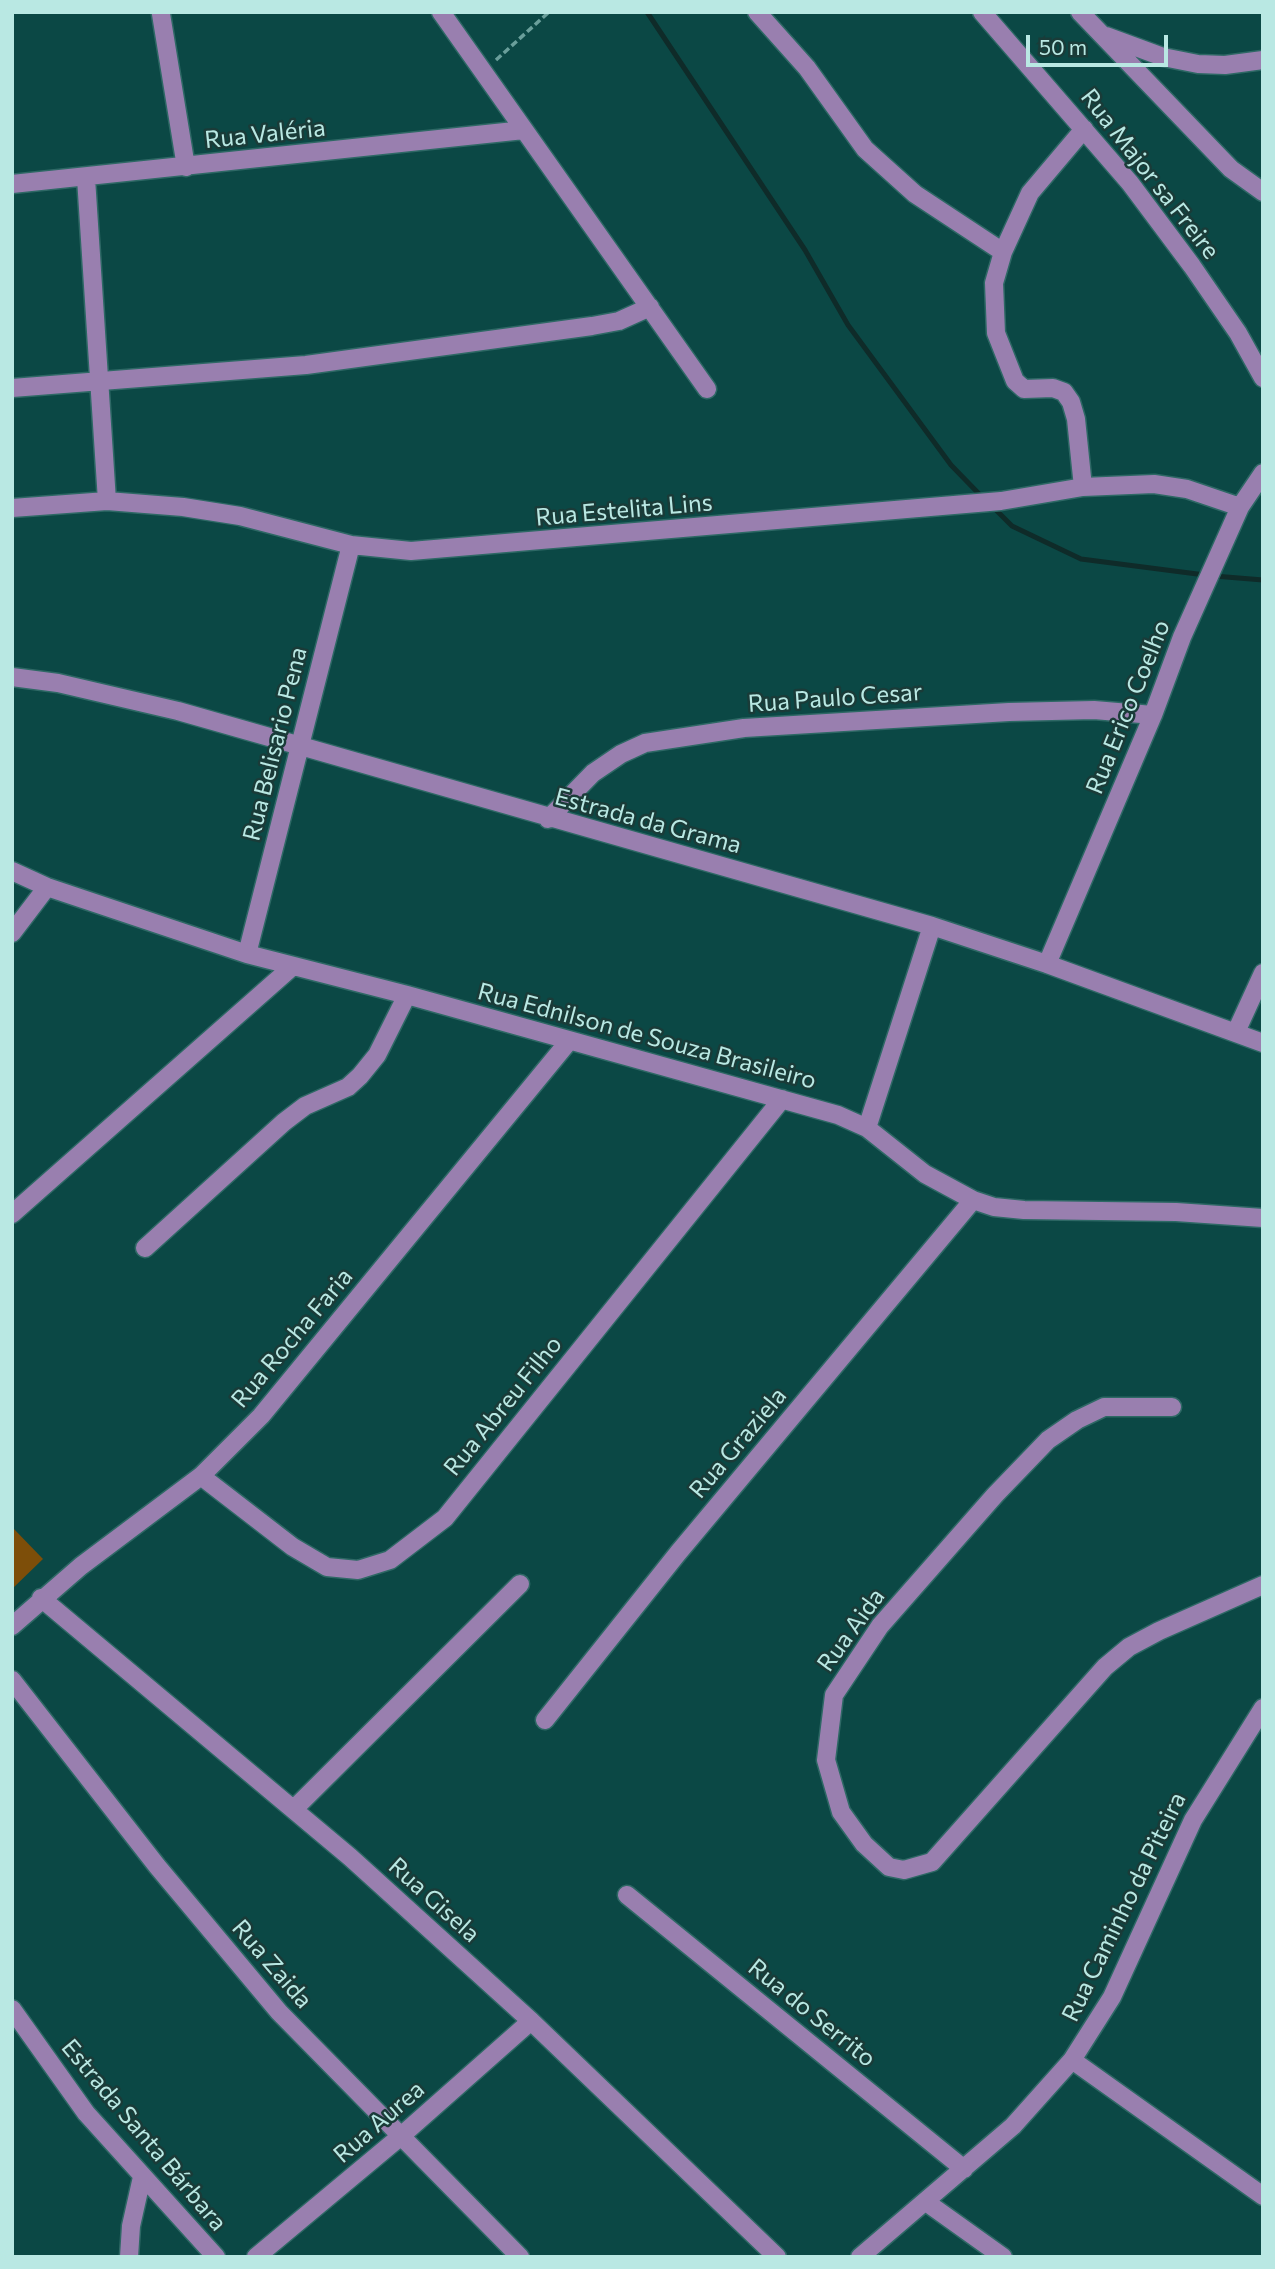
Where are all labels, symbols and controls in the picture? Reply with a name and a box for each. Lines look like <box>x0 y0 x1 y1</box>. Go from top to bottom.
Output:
scale bar <box>1030 21 1172 65</box>
text: 50 m <box>1039 34 1087 59</box>
street label: Rua Major sa Freire <box>1075 83 1225 265</box>
street label: Rua Valéria <box>203 113 327 155</box>
street label: Rua Estelita Lins <box>534 488 714 532</box>
street label: Rua Erico Coelho <box>1080 616 1176 798</box>
street label: Rua Belisario Pena <box>237 644 313 844</box>
street label: Rua Paulo Cesar <box>747 678 923 718</box>
street label: Estrada da Grama <box>552 782 744 860</box>
street label: Rua Ednilson de Souza Brasileiro <box>475 977 819 1095</box>
street label: Rua Rocha Faria <box>225 1262 359 1414</box>
street label: Rua Abreu Filho <box>438 1330 568 1482</box>
street label: Rua Graziela <box>683 1382 793 1504</box>
street label: Rua Aida <box>811 1583 891 1677</box>
street label: Rua Caminho da Piteira <box>1056 1788 1192 2026</box>
street label: Rua Gisela <box>383 1852 485 1948</box>
street label: Rua Zaida <box>226 1914 318 2014</box>
street label: Rua do Serrito <box>743 1953 881 2073</box>
street label: Estrada Santa Bárbara <box>55 2033 233 2237</box>
street label: Rua Aurea <box>328 2075 430 2169</box>

